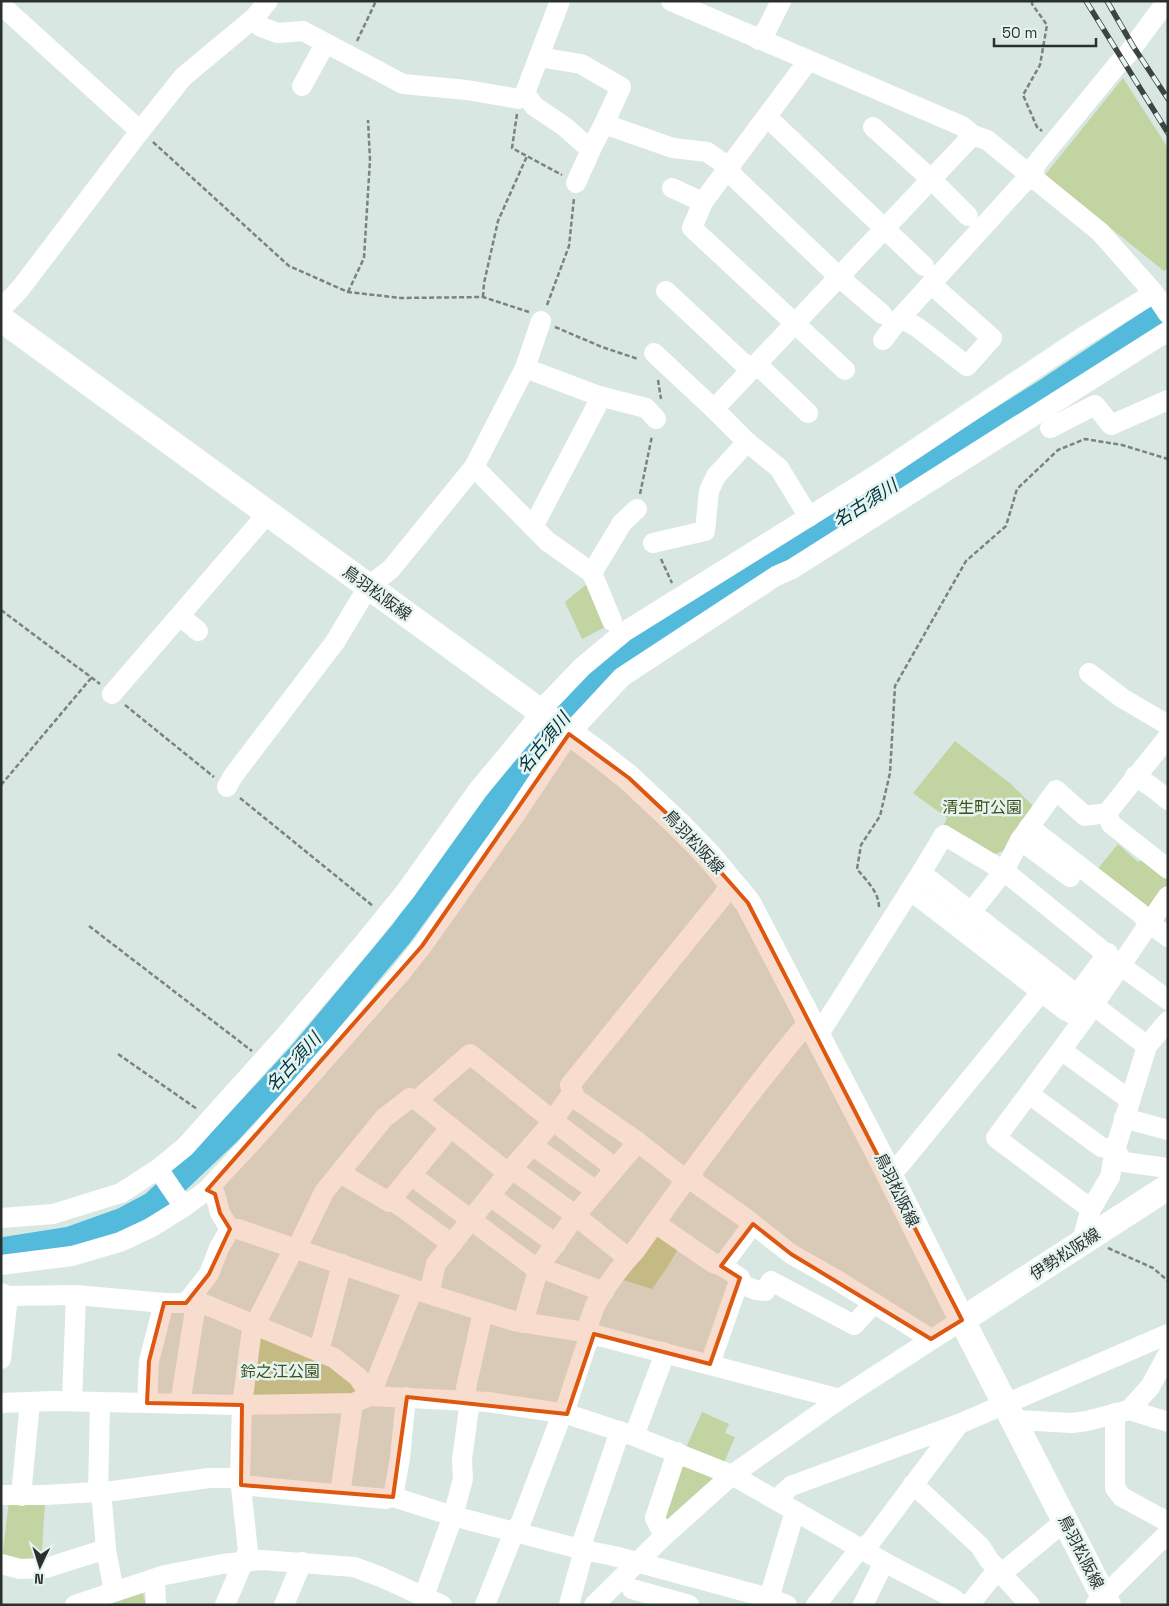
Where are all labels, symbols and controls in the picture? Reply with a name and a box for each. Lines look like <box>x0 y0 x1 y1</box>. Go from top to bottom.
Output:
scale bar <box>994 15 1096 47</box>
text: 50 m <box>1002 23 1037 42</box>
water label: 名古須川 <box>829 473 903 532</box>
street label: 鳥羽松阪線 <box>338 561 416 625</box>
water label: 名古須川 <box>511 706 576 778</box>
park label: 清生町公園 <box>942 797 1022 818</box>
street label: 鳥羽松阪線 <box>659 806 729 878</box>
water label: 名古須川 <box>260 1026 327 1096</box>
street label: 鳥羽松阪線 <box>870 1149 924 1231</box>
street label: 伊勢松阪線 <box>1026 1223 1104 1285</box>
park label: 鈴之江公園 <box>240 1361 320 1382</box>
street label: 鳥羽松阪線 <box>1053 1512 1109 1592</box>
north arrow <box>15 1541 65 1591</box>
text: N <box>34 1570 44 1588</box>

